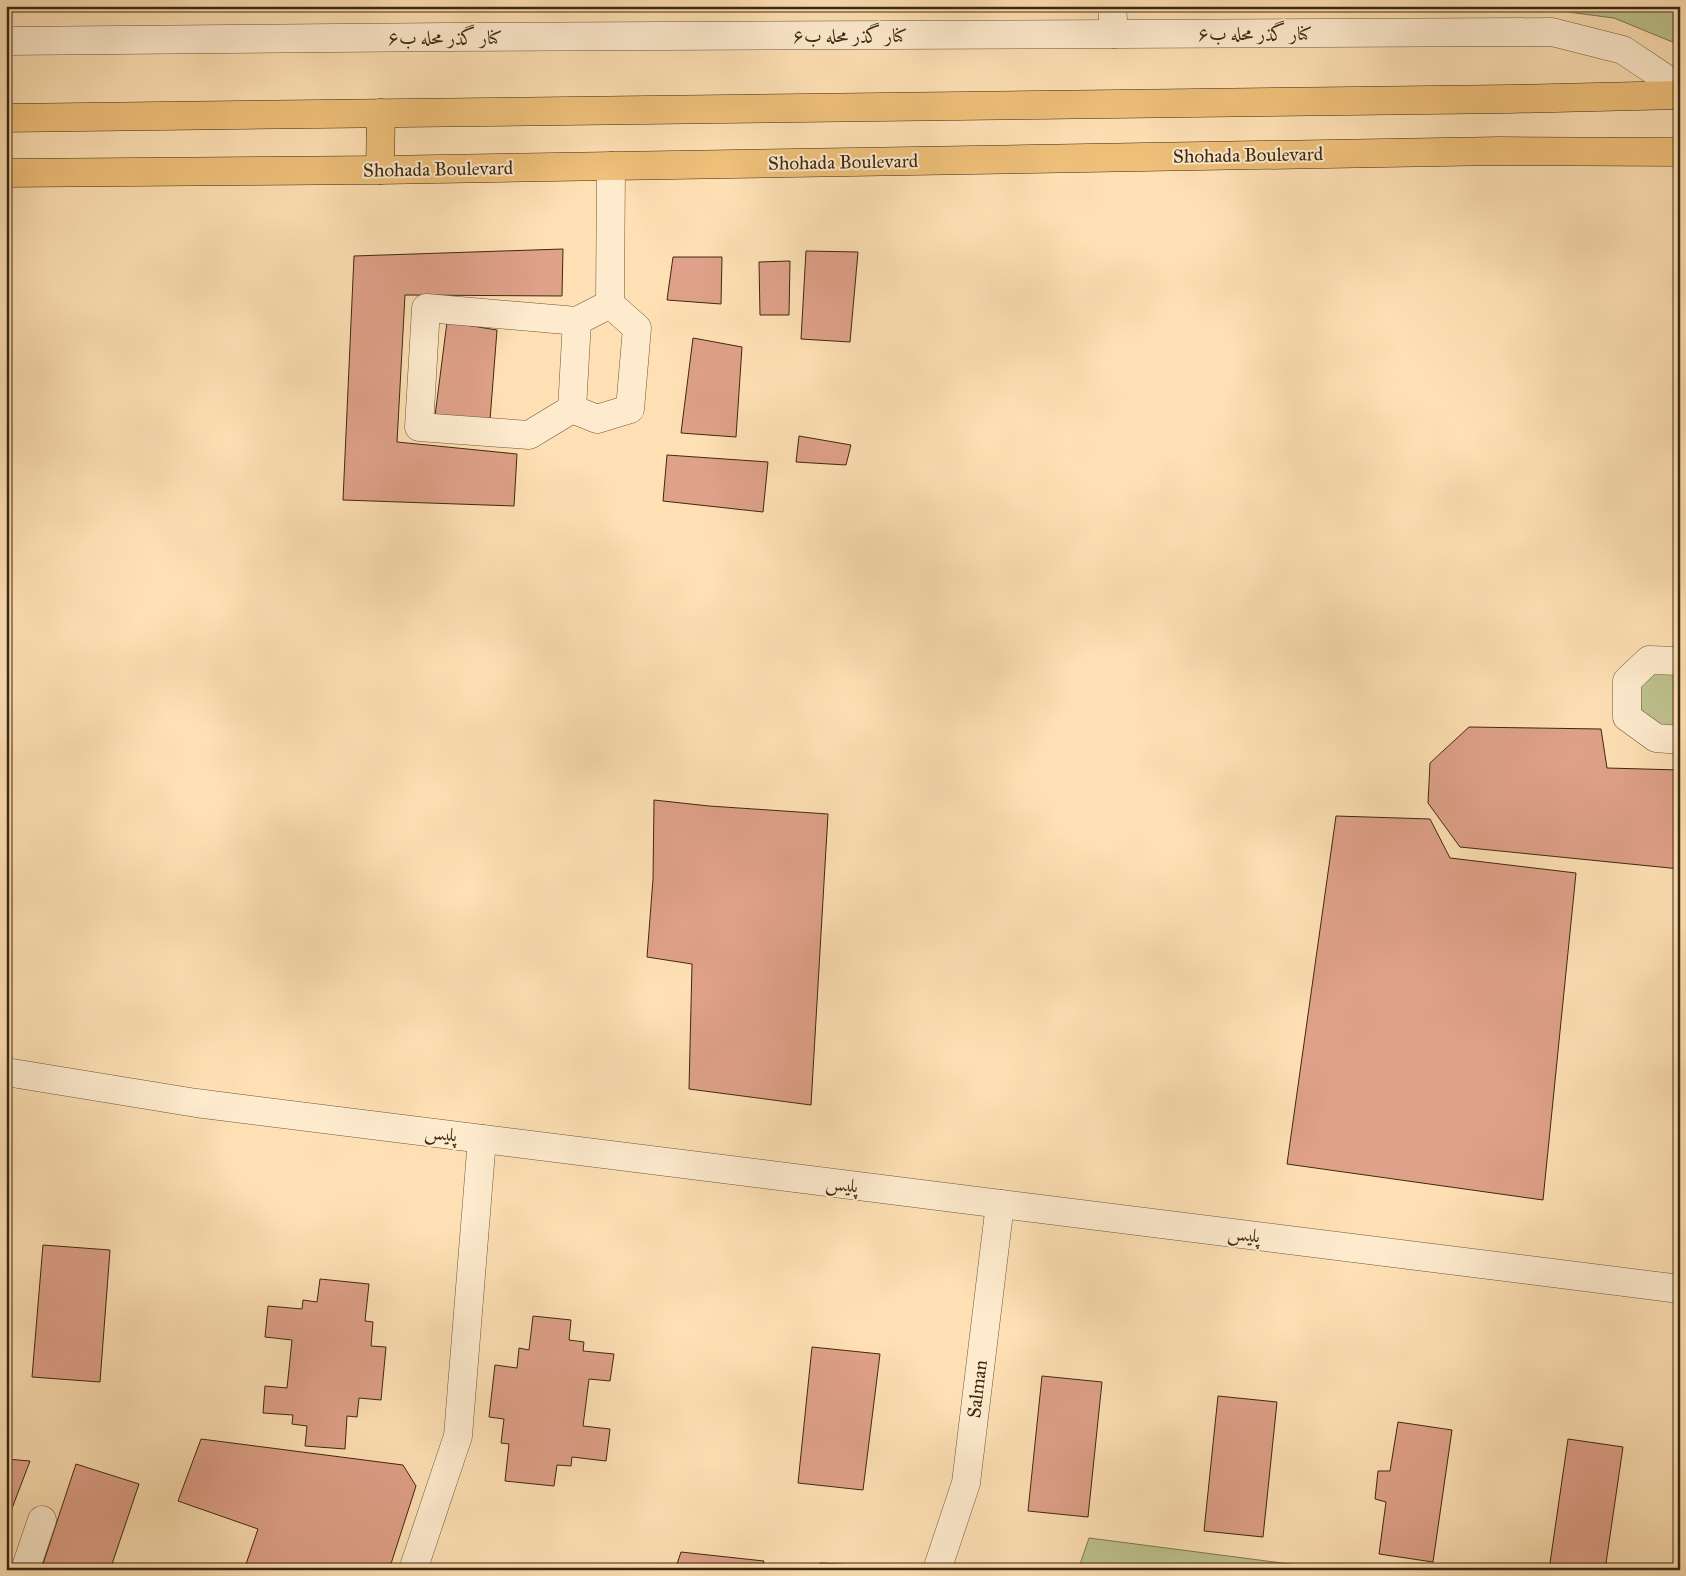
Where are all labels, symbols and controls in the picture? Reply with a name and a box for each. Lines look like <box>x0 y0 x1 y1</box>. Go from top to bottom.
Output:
street label: کنار گذر محله ب۶ <box>1198 20 1312 45</box>
street label: کنار گذر محله ب۶ <box>793 22 907 47</box>
street label: کنار گذر محله ب۶ <box>388 24 502 49</box>
street label: Shohada Boulevard <box>1173 142 1324 168</box>
street label: Shohada Boulevard <box>768 149 919 175</box>
street label: Shohada Boulevard <box>363 156 514 182</box>
street label: پلیس <box>423 1120 460 1149</box>
street label: پلیس <box>824 1171 861 1200</box>
street label: پلیس <box>1226 1221 1263 1250</box>
street label: Salman <box>962 1359 992 1419</box>

